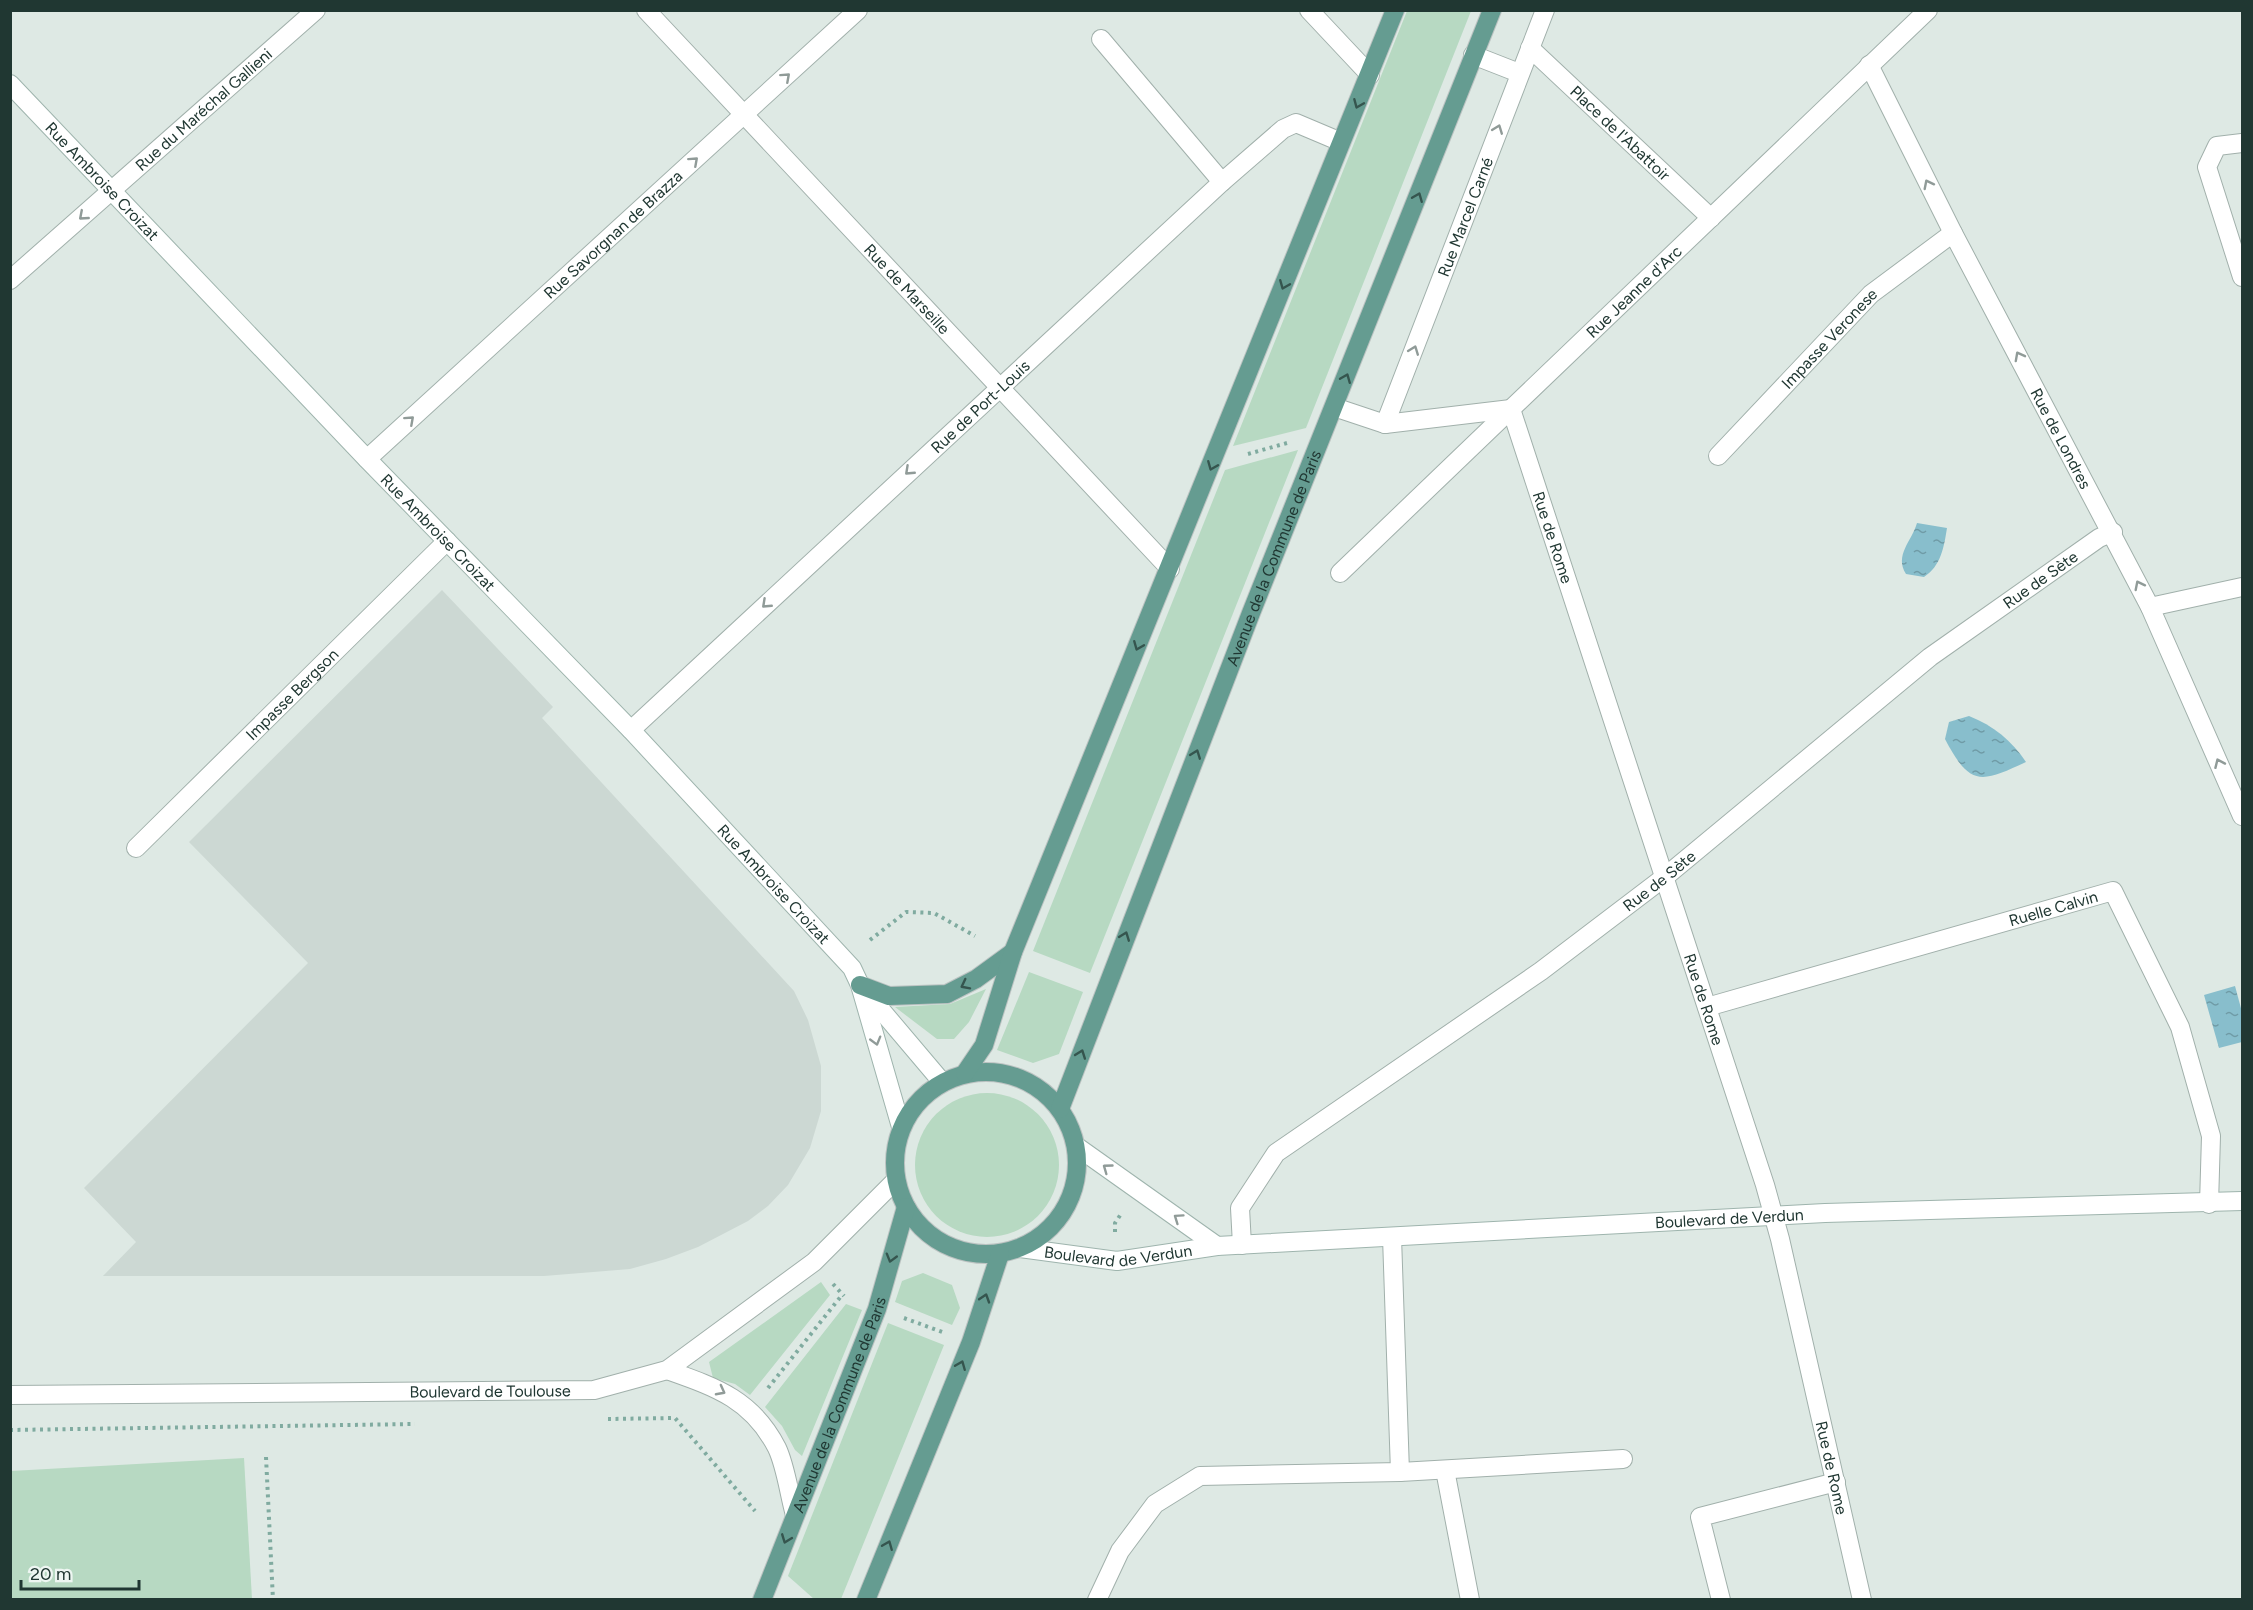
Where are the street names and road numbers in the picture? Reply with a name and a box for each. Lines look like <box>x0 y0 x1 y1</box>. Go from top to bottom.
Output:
street label: Rue du Maréchal Gallieni <box>132 44 276 175</box>
street label: Place de l'Abattoir <box>1566 82 1674 185</box>
street label: Rue Ambroise Croizat <box>41 118 163 245</box>
street label: Rue Marcel Carné <box>1434 154 1497 280</box>
street label: Rue Savorgnan de Brazza <box>540 167 686 303</box>
street label: Rue de Marseille <box>860 240 954 338</box>
street label: Rue Jeanne d'Arc <box>1582 242 1686 342</box>
street label: Impasse Veronese <box>1778 284 1881 393</box>
street label: Rue de Port-Louis <box>927 356 1034 457</box>
street label: Rue de Londres <box>2026 385 2095 492</box>
street label: Avenue de la Commune de Paris <box>1223 447 1325 669</box>
street label: Rue Ambroise Croizat <box>377 470 499 595</box>
street label: Rue de Rome <box>1529 489 1576 586</box>
street label: Rue de Sète <box>1999 547 2082 613</box>
street label: Impasse Bergson <box>242 645 342 744</box>
street label: Rue Ambroise Croizat <box>713 820 834 948</box>
street label: Rue de Sète <box>1619 846 1700 915</box>
street label: Ruelle Calvin <box>2007 887 2100 930</box>
street label: Rue de Rome <box>1680 951 1728 1048</box>
street label: Boulevard de Verdun <box>1654 1205 1804 1232</box>
street label: Boulevard de Verdun <box>1043 1241 1193 1271</box>
street label: Avenue de la Commune de Paris <box>788 1295 890 1516</box>
street label: Boulevard de Toulouse <box>409 1381 571 1402</box>
street label: Rue de Rome <box>1812 1419 1851 1517</box>

